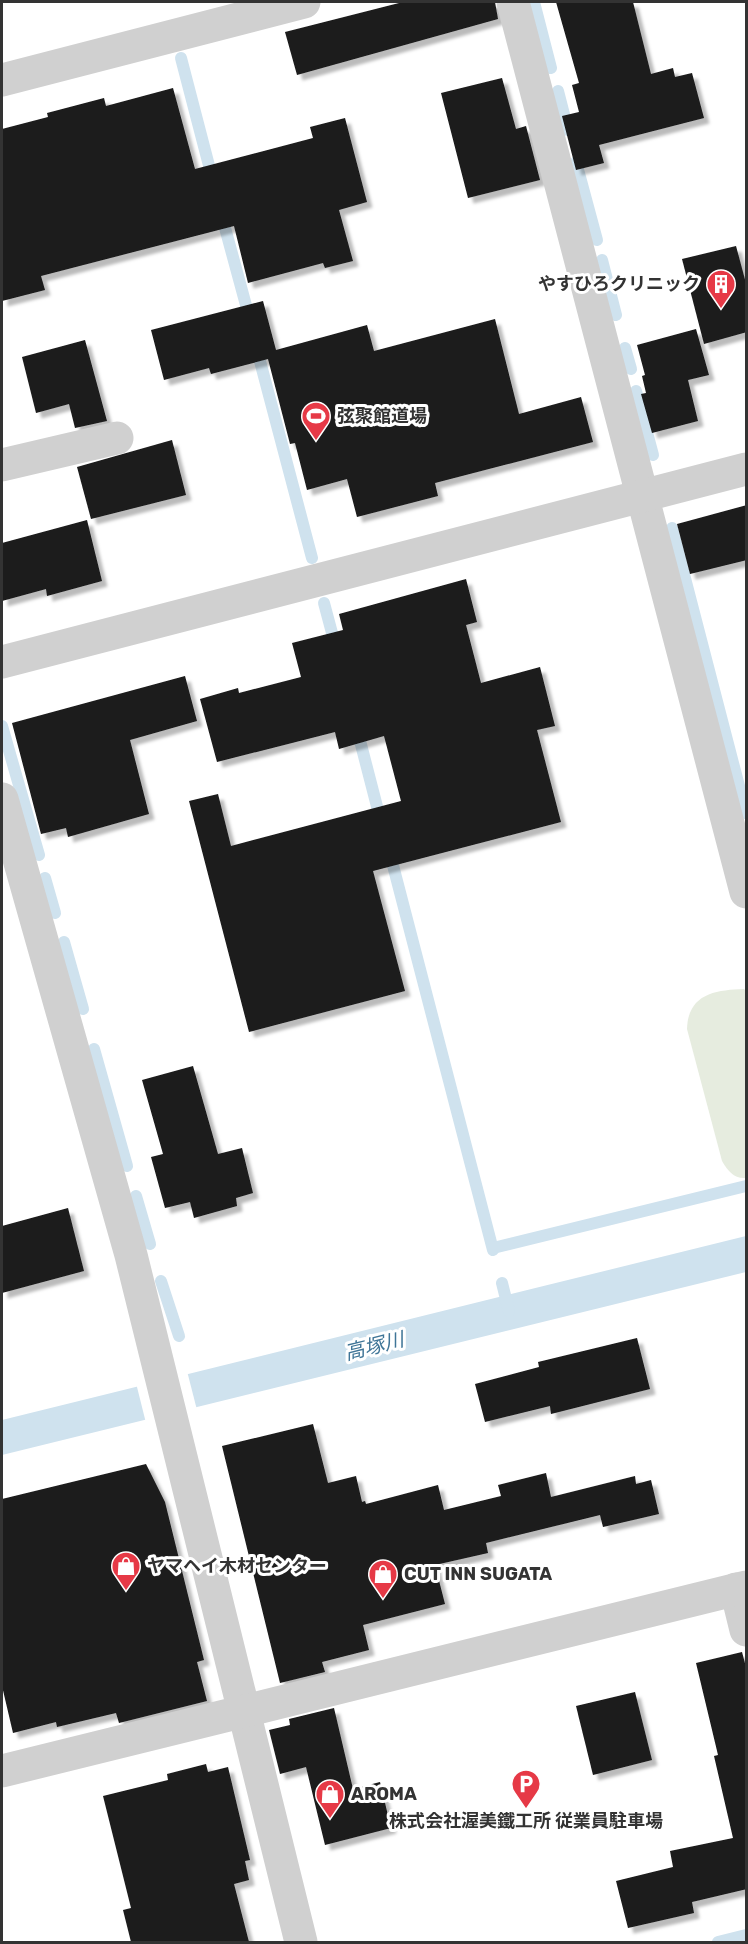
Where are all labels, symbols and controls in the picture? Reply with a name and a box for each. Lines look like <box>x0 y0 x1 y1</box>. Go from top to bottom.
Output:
building icon: やすひろクリニック <box>705 268 737 310</box>
place label: やすひろクリニック <box>538 273 700 295</box>
sports icon: 弦聚館道場 <box>300 400 332 442</box>
place label: 弦聚館道場 <box>337 405 427 427</box>
water label: 高塚川 <box>342 1327 408 1365</box>
shop icon: ヤマヘイ木材センター <box>110 1550 142 1592</box>
place label: ヤマヘイ木材センター <box>147 1555 327 1577</box>
shop icon: CUT INN SUGATA <box>367 1558 399 1600</box>
place label: CUT INN SUGATA <box>404 1563 552 1585</box>
parking icon: 株式会社渥美鐵工所 従業員駐車場 <box>510 1768 542 1810</box>
shop icon: AROMA <box>314 1778 346 1820</box>
place label: AROMA <box>351 1783 417 1805</box>
place label: 株式会社渥美鐵工所 従業員駐車場 <box>389 1810 663 1832</box>

